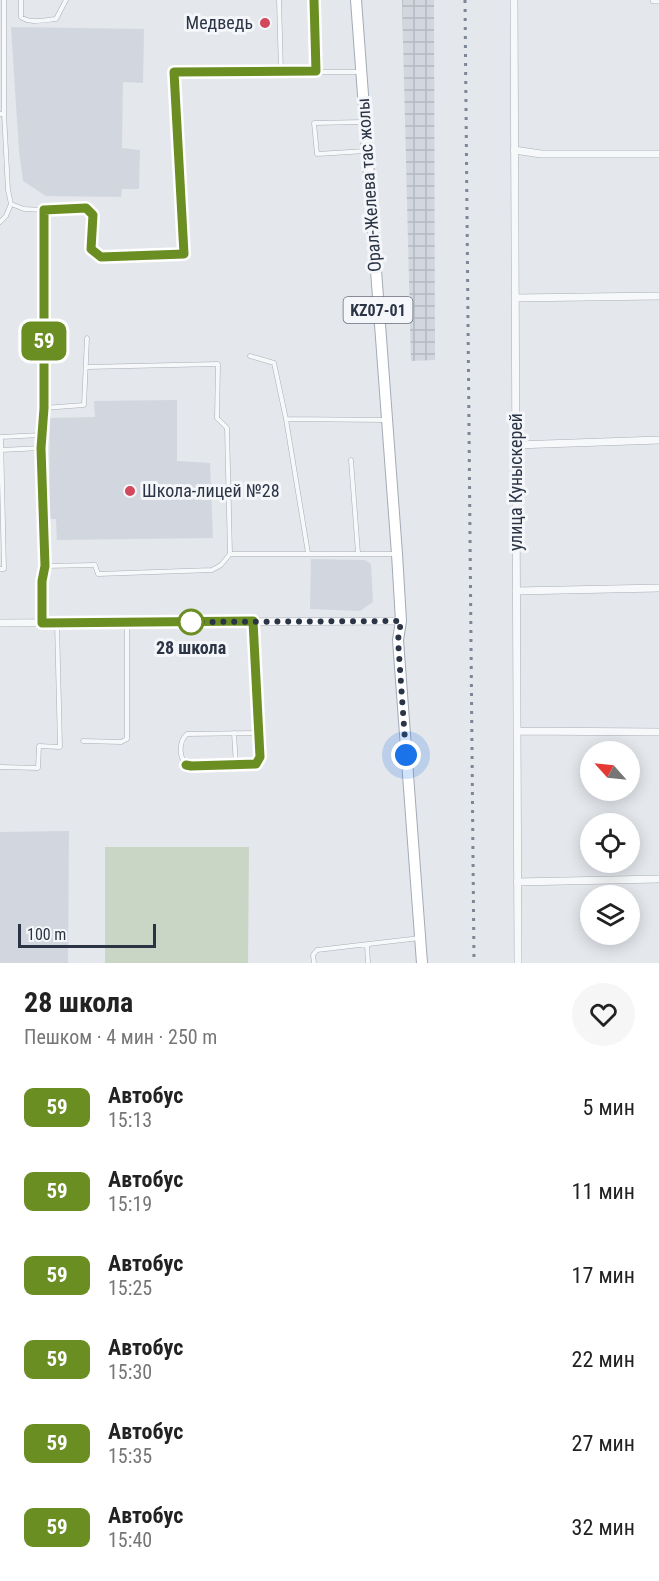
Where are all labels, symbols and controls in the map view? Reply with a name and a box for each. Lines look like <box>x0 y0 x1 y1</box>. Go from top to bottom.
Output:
place label: Медведь <box>186 12 253 33</box>
marker: Медведь <box>258 16 272 30</box>
street label: Орал-Желева тас жолы <box>352 97 385 273</box>
road number: KZ07-01 <box>344 297 412 323</box>
line badge: 59 <box>17 322 71 360</box>
text: 59 <box>33 329 55 353</box>
street label: улица Куныскерей <box>505 413 526 551</box>
place label: Школа-лицей №28 <box>142 480 280 501</box>
marker: Школа-лицей №28 <box>123 484 137 498</box>
marker: 28 школа <box>178 609 204 635</box>
place label: 28 школа <box>156 637 226 658</box>
your location <box>391 740 421 770</box>
north arrow <box>580 741 640 801</box>
map controls <box>580 741 640 945</box>
button: locate <box>580 813 640 873</box>
button: layers <box>580 885 640 945</box>
scale bar <box>18 921 156 948</box>
text: 100 m <box>27 925 66 944</box>
button: heart <box>572 983 635 1046</box>
text: 28 школа <box>24 986 133 1019</box>
text: Пешком · 4 мин · 250 m <box>24 1025 217 1049</box>
text: Автобус <box>108 1083 183 1108</box>
text: 59 <box>46 1095 68 1119</box>
text: 5 мин <box>582 1095 635 1120</box>
text: 15:13 <box>108 1108 152 1132</box>
text: Автобус <box>108 1167 183 1192</box>
text: 59 <box>46 1179 68 1203</box>
text: 11 мин <box>572 1179 635 1204</box>
text: 15:19 <box>108 1192 152 1216</box>
text: Автобус <box>108 1251 183 1276</box>
text: 59 <box>46 1263 68 1287</box>
text: 17 мин <box>572 1263 635 1288</box>
text: 15:25 <box>108 1276 152 1300</box>
text: Автобус <box>108 1335 183 1360</box>
text: 59 <box>46 1347 68 1371</box>
text: 22 мин <box>572 1347 635 1372</box>
text: 15:30 <box>108 1360 152 1384</box>
text: Автобус <box>108 1419 183 1444</box>
text: 59 <box>46 1431 68 1455</box>
text: 27 мин <box>572 1431 635 1456</box>
text: 15:35 <box>108 1444 152 1468</box>
text: Автобус <box>108 1503 183 1528</box>
text: 59 <box>46 1515 68 1539</box>
text: 32 мин <box>572 1515 635 1540</box>
text: 15:40 <box>108 1528 152 1552</box>

